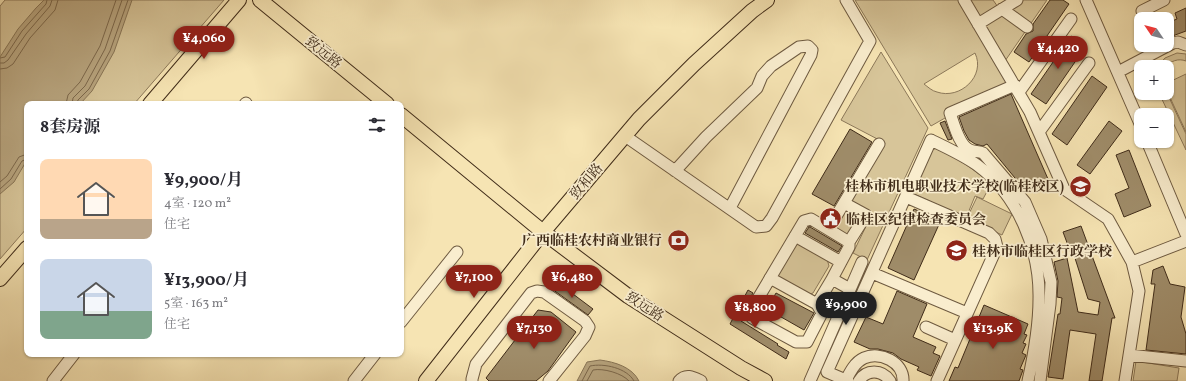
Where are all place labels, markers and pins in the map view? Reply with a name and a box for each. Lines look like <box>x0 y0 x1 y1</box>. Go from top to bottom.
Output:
pin: ¥4,060 <box>171 26 237 60</box>
pin: ¥4,420 <box>1025 36 1091 70</box>
school or university icon: 桂林市机电职业技术学校(临桂校区) <box>1067 173 1093 199</box>
place label: 桂林市机电职业技术学校(临桂校区) <box>845 178 1064 197</box>
public building icon: 临桂区纪律检查委员会 <box>817 206 843 232</box>
place label: 临桂区纪律检查委员会 <box>846 211 986 230</box>
bank icon: 广西临桂农村商业银行 <box>665 227 691 253</box>
place label: 广西临桂农村商业银行 <box>522 232 662 251</box>
school or university icon: 桂林市临桂区行政学校 <box>944 238 970 264</box>
place label: 桂林市临桂区行政学校 <box>972 243 1112 262</box>
pin: ¥7,100 <box>441 265 507 299</box>
pin: ¥6,480 <box>539 265 605 299</box>
pin: ¥9,900 <box>813 292 879 326</box>
pin: ¥8,800 <box>722 295 788 329</box>
pin: ¥7,130 <box>501 316 567 350</box>
pin: ¥13.9K <box>960 316 1026 350</box>

